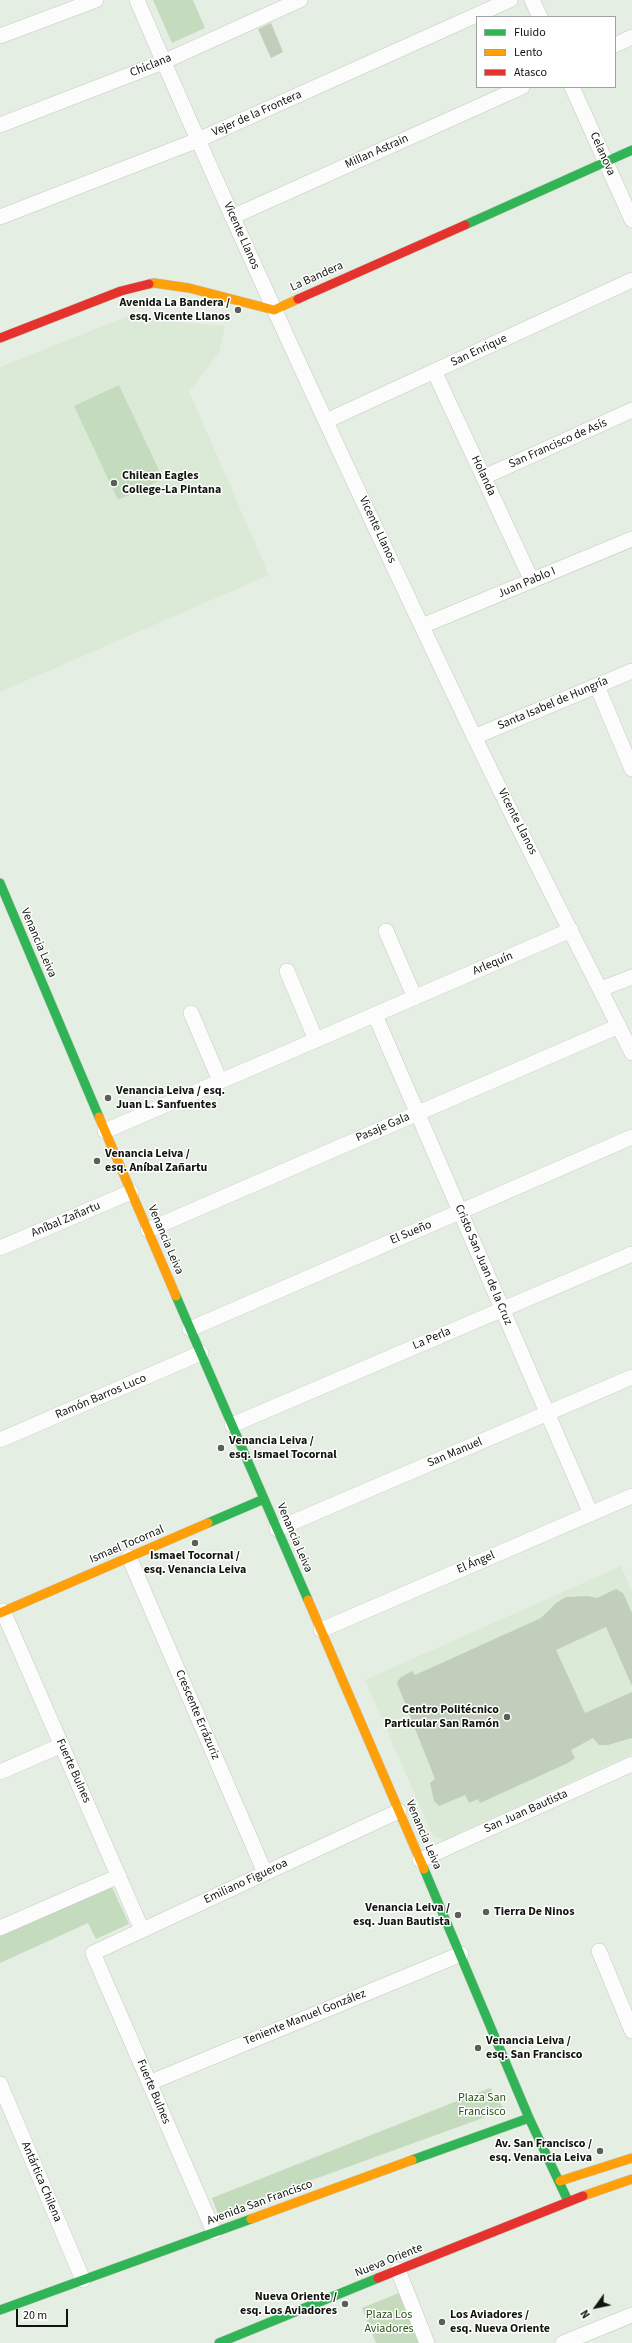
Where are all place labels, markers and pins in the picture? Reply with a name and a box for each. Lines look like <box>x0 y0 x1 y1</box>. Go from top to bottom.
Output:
place label: Avenida La Bandera / esq. Vicente Llanos <box>119 296 230 324</box>
marker: Avenida La Bandera / esq. Vicente Llanos <box>233 305 243 315</box>
place label: Chilean Eagles College-La Pintana <box>122 469 221 497</box>
marker: Chilean Eagles College-La Pintana <box>109 478 119 488</box>
place label: Venancia Leiva / esq. Juan L. Sanfuentes <box>116 1084 225 1112</box>
marker: Venancia Leiva / esq. Juan L. Sanfuentes <box>103 1093 113 1103</box>
place label: Venancia Leiva / esq. Aníbal Zañartu <box>105 1147 207 1175</box>
marker: Venancia Leiva / esq. Aníbal Zañartu <box>92 1156 102 1166</box>
place label: Venancia Leiva / esq. Ismael Tocornal <box>229 1434 337 1462</box>
marker: Venancia Leiva / esq. Ismael Tocornal <box>216 1443 226 1453</box>
marker: Ismael Tocornal / esq. Venancia Leiva <box>190 1538 200 1548</box>
place label: Ismael Tocornal / esq. Venancia Leiva <box>144 1549 246 1577</box>
place label: Centro Politécnico Particular San Ramón <box>384 1703 499 1731</box>
marker: Centro Politécnico Particular San Ramón <box>502 1712 512 1722</box>
place label: Venancia Leiva / esq. Juan Bautista <box>353 1901 450 1929</box>
place label: Tierra De Ninos <box>494 1905 574 1919</box>
marker: Tierra De Ninos <box>481 1907 491 1917</box>
marker: Venancia Leiva / esq. Juan Bautista <box>453 1910 463 1920</box>
place label: Venancia Leiva / esq. San Francisco <box>486 2034 583 2062</box>
marker: Venancia Leiva / esq. San Francisco <box>473 2043 483 2053</box>
place label: Av. San Francisco / esq. Venancia Leiva <box>489 2137 592 2165</box>
marker: Av. San Francisco / esq. Venancia Leiva <box>595 2146 605 2156</box>
place label: Nueva Oriente / esq. Los Aviadores <box>240 2290 337 2318</box>
marker: Nueva Oriente / esq. Los Aviadores <box>340 2299 350 2309</box>
place label: Los Aviadores / esq. Nueva Oriente <box>450 2308 550 2336</box>
marker: Los Aviadores / esq. Nueva Oriente <box>437 2317 447 2327</box>

